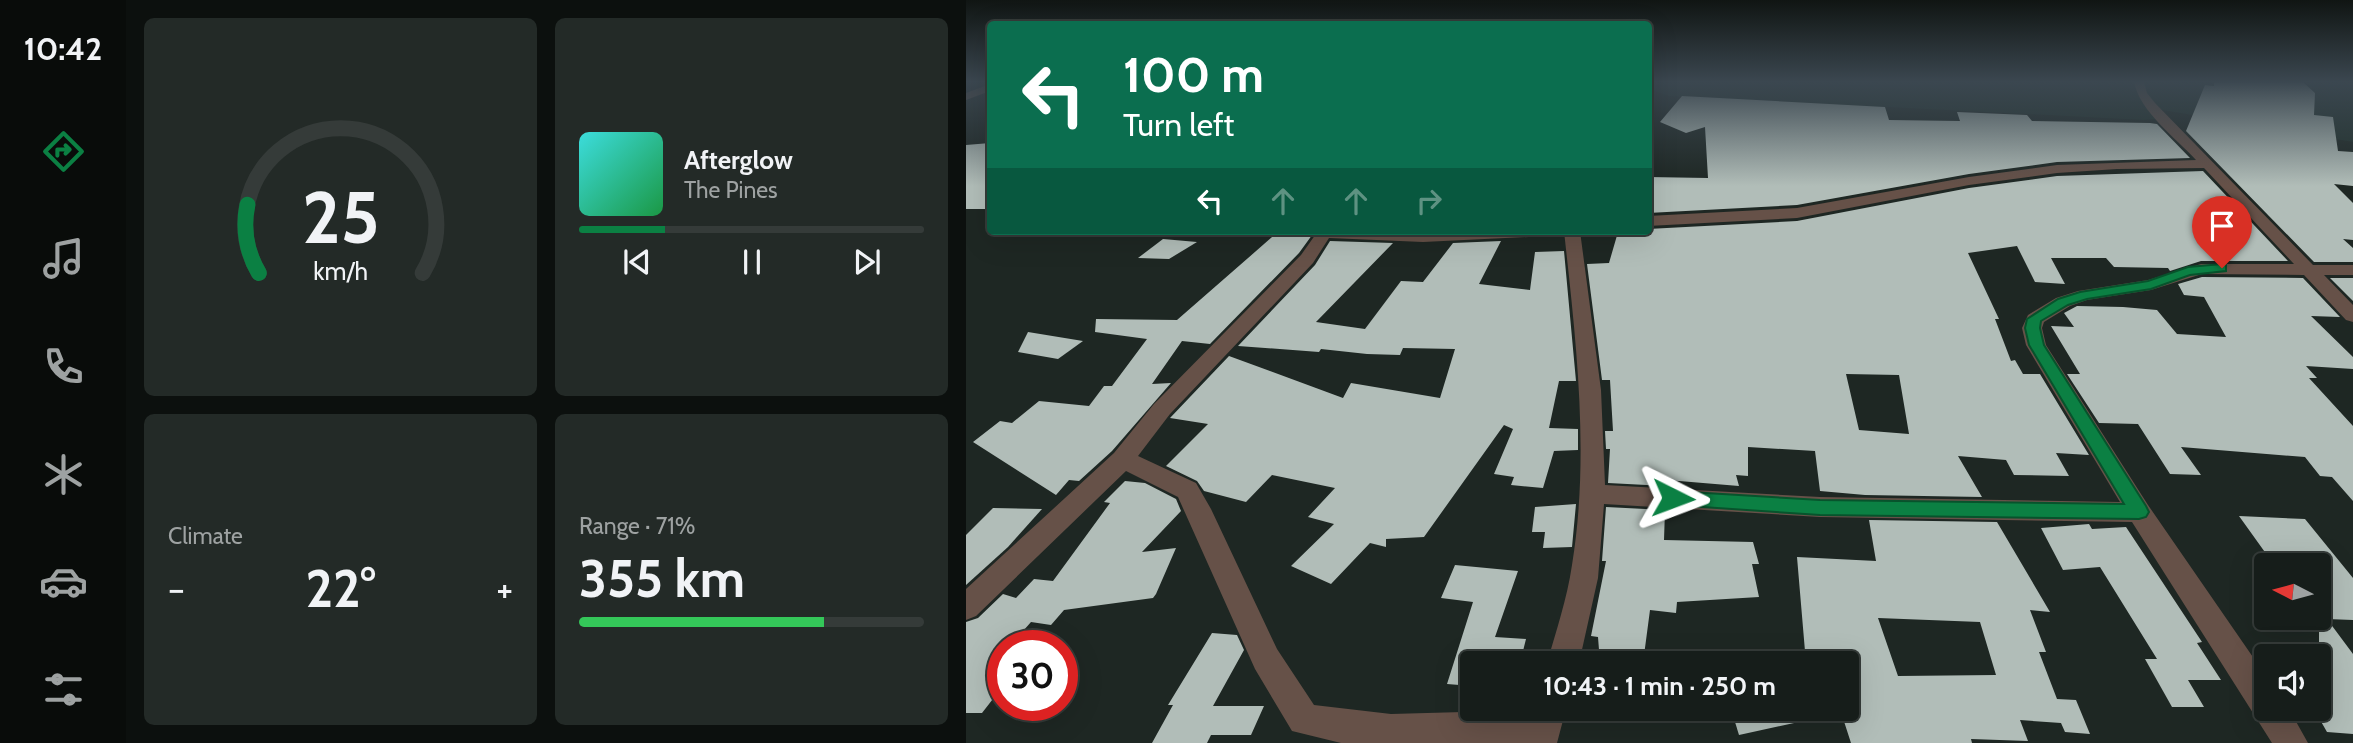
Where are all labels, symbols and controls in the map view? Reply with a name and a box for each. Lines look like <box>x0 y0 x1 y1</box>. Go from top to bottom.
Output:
text: 10:42 <box>24 29 102 68</box>
text: 100 m <box>1123 45 1264 104</box>
icon: left <box>1008 49 1099 140</box>
text: Turn left <box>1123 105 1234 144</box>
icon: directions <box>39 127 88 176</box>
text: Afterglow <box>684 144 793 176</box>
text: 25 <box>302 173 379 261</box>
text: The Pines <box>684 176 778 204</box>
icon: left <box>1191 182 1229 220</box>
icon: ahead <box>1264 182 1302 220</box>
icon: ahead <box>1337 182 1375 220</box>
icon: right <box>1410 182 1448 220</box>
pin <box>2192 196 2252 268</box>
icon: arrive <box>2203 207 2241 245</box>
icon: music <box>39 234 88 283</box>
icon: previous <box>618 243 656 281</box>
icon: pause <box>733 243 771 281</box>
icon: next <box>848 243 886 281</box>
text: km/h <box>313 256 368 286</box>
icon: phone <box>39 342 88 391</box>
icon: climate <box>39 450 88 499</box>
position arrow <box>1636 461 1710 535</box>
text: Range · 71% <box>579 512 695 540</box>
text: Climate <box>168 522 243 550</box>
text: 355 km <box>579 547 745 610</box>
north arrow <box>2254 553 2331 630</box>
map controls <box>2254 553 2331 721</box>
icon: car <box>39 557 88 606</box>
text: 22° <box>305 557 376 620</box>
text: − <box>168 565 185 612</box>
text: + <box>496 565 513 612</box>
speed limit sign: 30 <box>987 630 1078 721</box>
button: sound <box>2254 644 2331 721</box>
icon: filters <box>39 665 88 714</box>
text: 10:43 · 1 min · 250 m <box>1543 670 1776 702</box>

